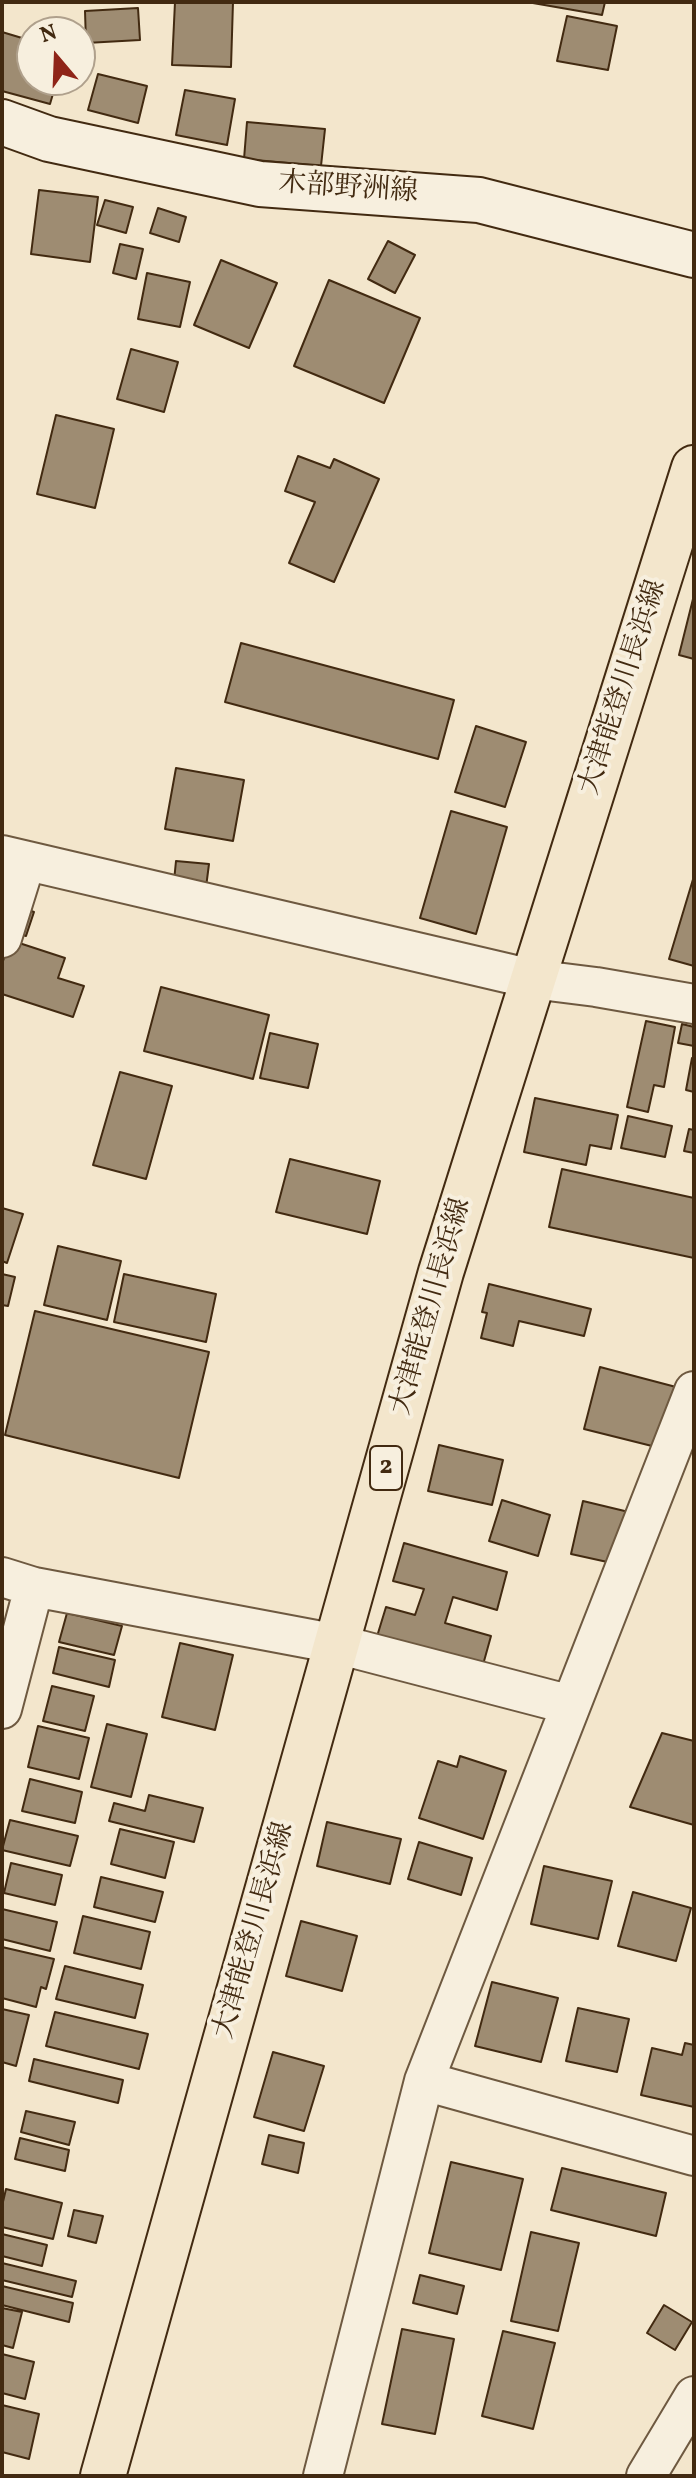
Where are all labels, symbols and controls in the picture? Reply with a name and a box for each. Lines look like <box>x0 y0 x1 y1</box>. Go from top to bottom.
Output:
north arrow <box>16 16 96 96</box>
text: N <box>36 17 61 52</box>
street label: 木部野洲線 <box>277 168 419 212</box>
street label: 大津能登川長浜線 <box>574 576 676 800</box>
street label: 大津能登川長浜線 <box>386 1195 480 1419</box>
road number: 2 <box>370 1446 402 1490</box>
street label: 大津能登川長浜線 <box>209 1819 303 2043</box>

